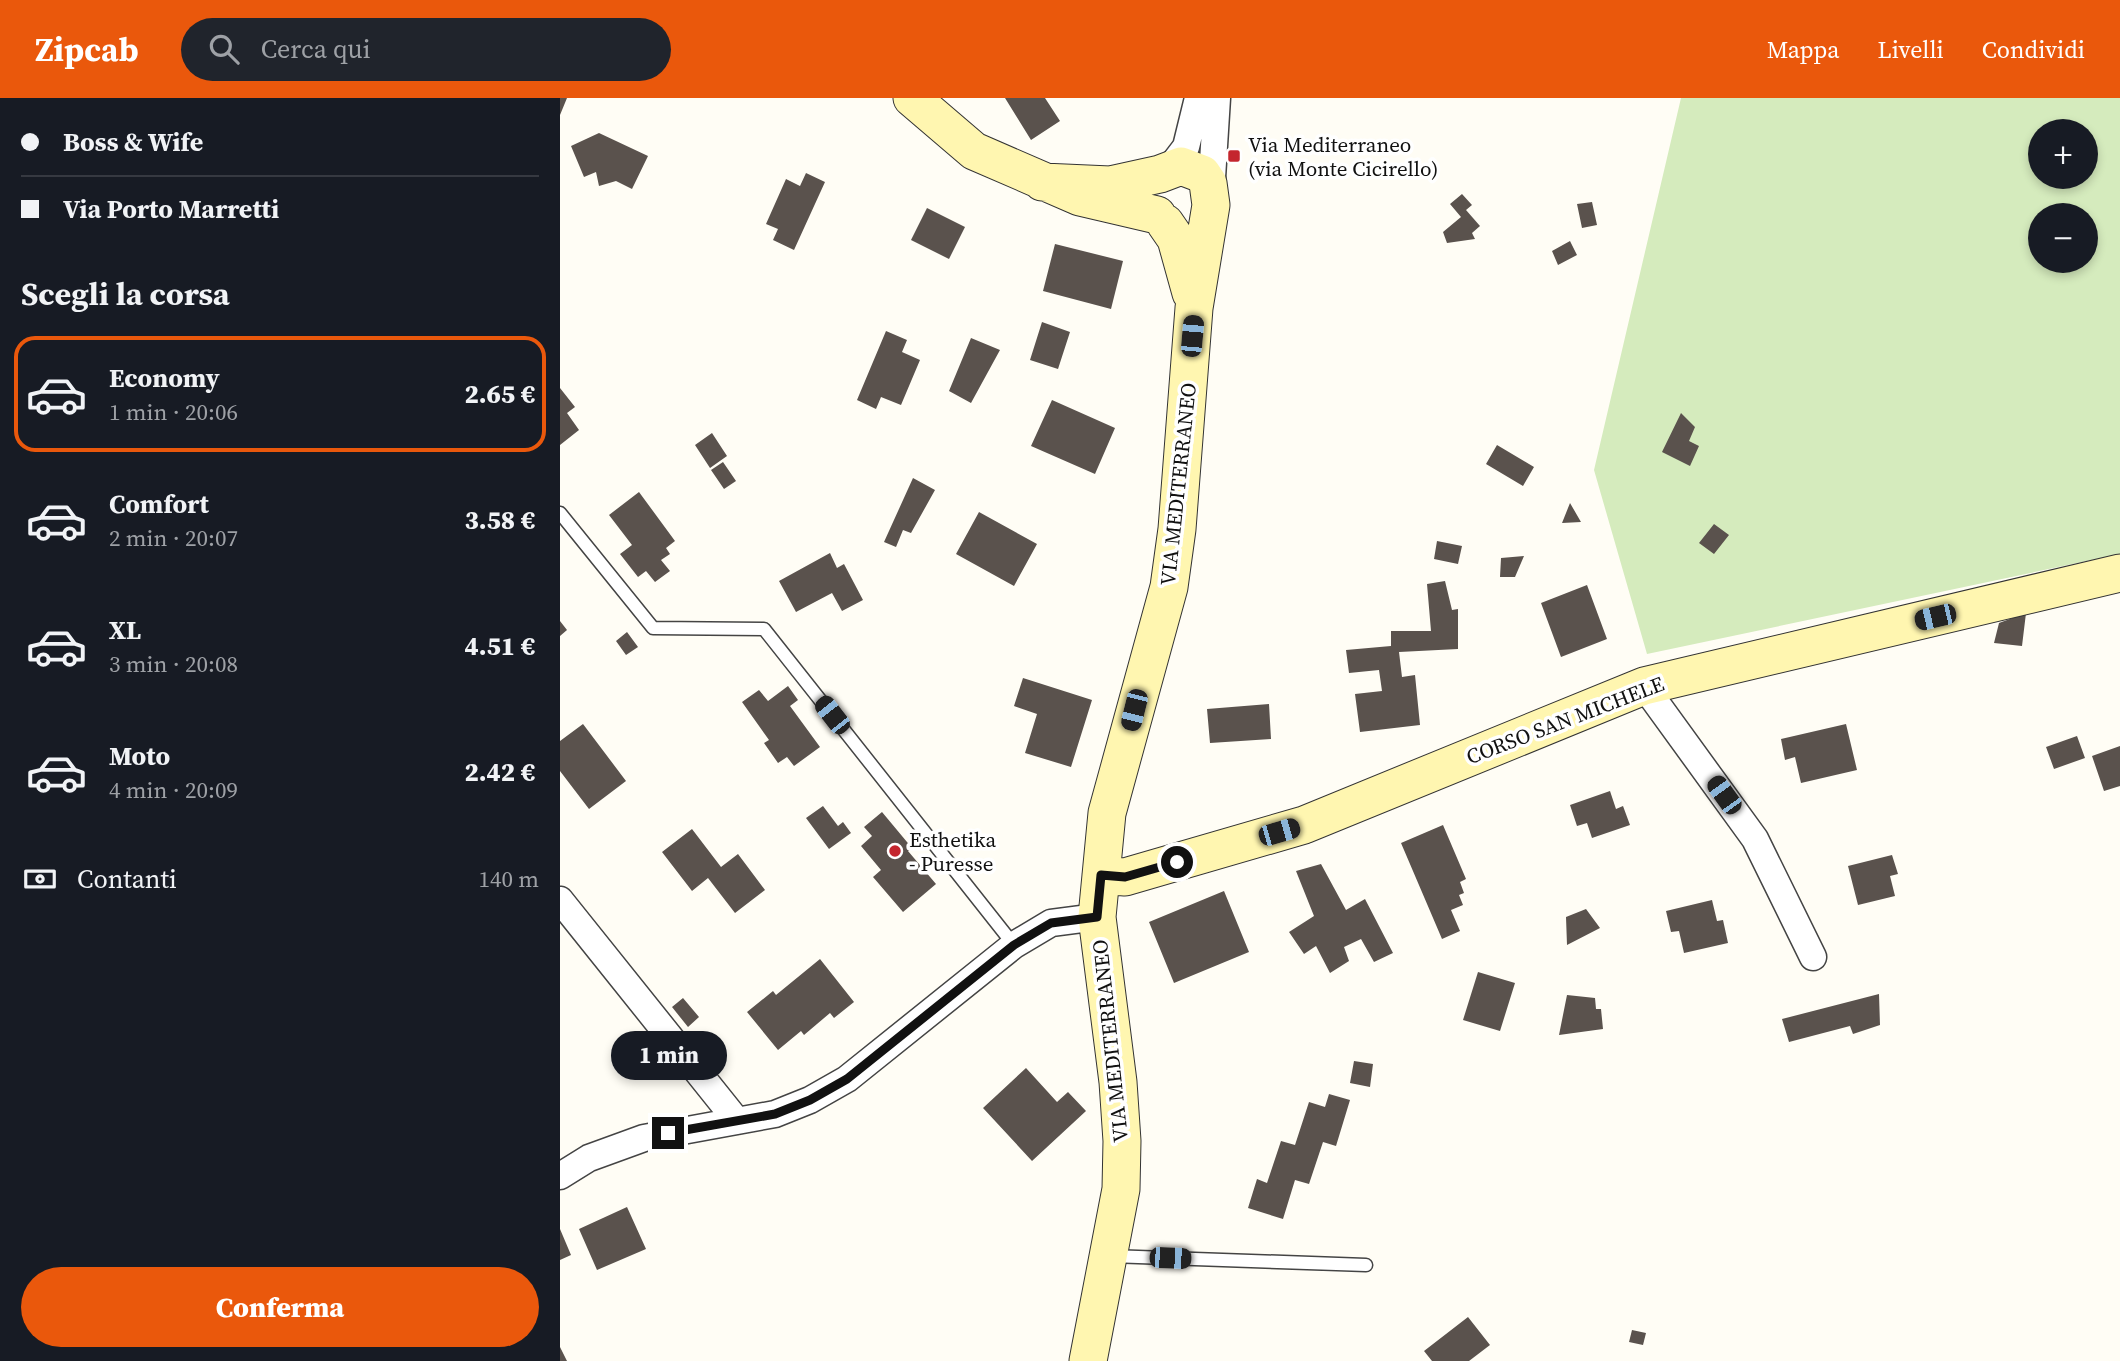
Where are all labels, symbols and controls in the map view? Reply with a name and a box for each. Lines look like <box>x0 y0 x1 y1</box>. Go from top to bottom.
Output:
search box <box>181 18 671 81</box>
text: Zipcab <box>35 27 139 72</box>
icon: search <box>205 30 243 68</box>
text: Cerca qui <box>261 31 370 67</box>
text: Mappa <box>1767 33 1840 66</box>
text: Livelli <box>1878 33 1944 66</box>
text: Condividi <box>1982 33 2085 66</box>
map controls <box>2028 119 2098 273</box>
button: + <box>2028 119 2098 189</box>
text: Boss & Wife <box>63 124 203 160</box>
place label: Via Mediterraneo (via Monte Cicirello) <box>1248 130 1438 183</box>
marker: Via Mediterraneo (via Monte Cicirello) <box>1226 148 1242 164</box>
text: Via Porto Marretti <box>63 191 279 227</box>
button: − <box>2028 203 2098 273</box>
text: Scegli la corsa <box>21 272 230 316</box>
car <box>1180 314 1205 358</box>
text: Economy <box>109 360 220 396</box>
icon: car <box>25 363 88 426</box>
text: 2.65 € <box>464 376 535 412</box>
street label: VIA MEDITERRANEO <box>1153 381 1203 587</box>
text: 1 min · 20:06 <box>109 396 238 428</box>
text: Comfort <box>109 486 209 522</box>
icon: car <box>25 489 88 552</box>
text: 3.58 € <box>464 502 535 538</box>
text: 2 min · 20:07 <box>109 522 238 554</box>
car <box>1913 602 1958 632</box>
text: XL <box>109 612 141 648</box>
icon: car <box>25 615 88 678</box>
text: 4.51 € <box>464 628 535 664</box>
text: 3 min · 20:08 <box>109 648 238 680</box>
street label: CORSO SAN MICHELE <box>1462 669 1668 771</box>
car <box>1119 687 1150 733</box>
car <box>811 692 854 738</box>
text: Moto <box>109 738 170 774</box>
icon: car <box>25 741 88 804</box>
text: 2.42 € <box>464 754 535 790</box>
car <box>1704 772 1745 818</box>
text: 4 min · 20:09 <box>109 774 238 806</box>
car <box>1256 816 1303 848</box>
place label: Esthetika - Puresse <box>909 825 997 878</box>
marker: Esthetika - Puresse <box>887 843 903 859</box>
route start <box>1161 846 1193 878</box>
icon: cash <box>21 860 59 898</box>
text: Contanti <box>77 861 177 897</box>
text: 140 m <box>478 863 539 895</box>
street label: VIA MEDITERRANEO <box>1085 938 1135 1144</box>
callout: 1 min <box>610 1032 726 1080</box>
text: 1 min <box>639 1039 699 1071</box>
route end <box>652 1117 684 1149</box>
car <box>1149 1247 1192 1269</box>
button: Conferma <box>21 1267 539 1347</box>

